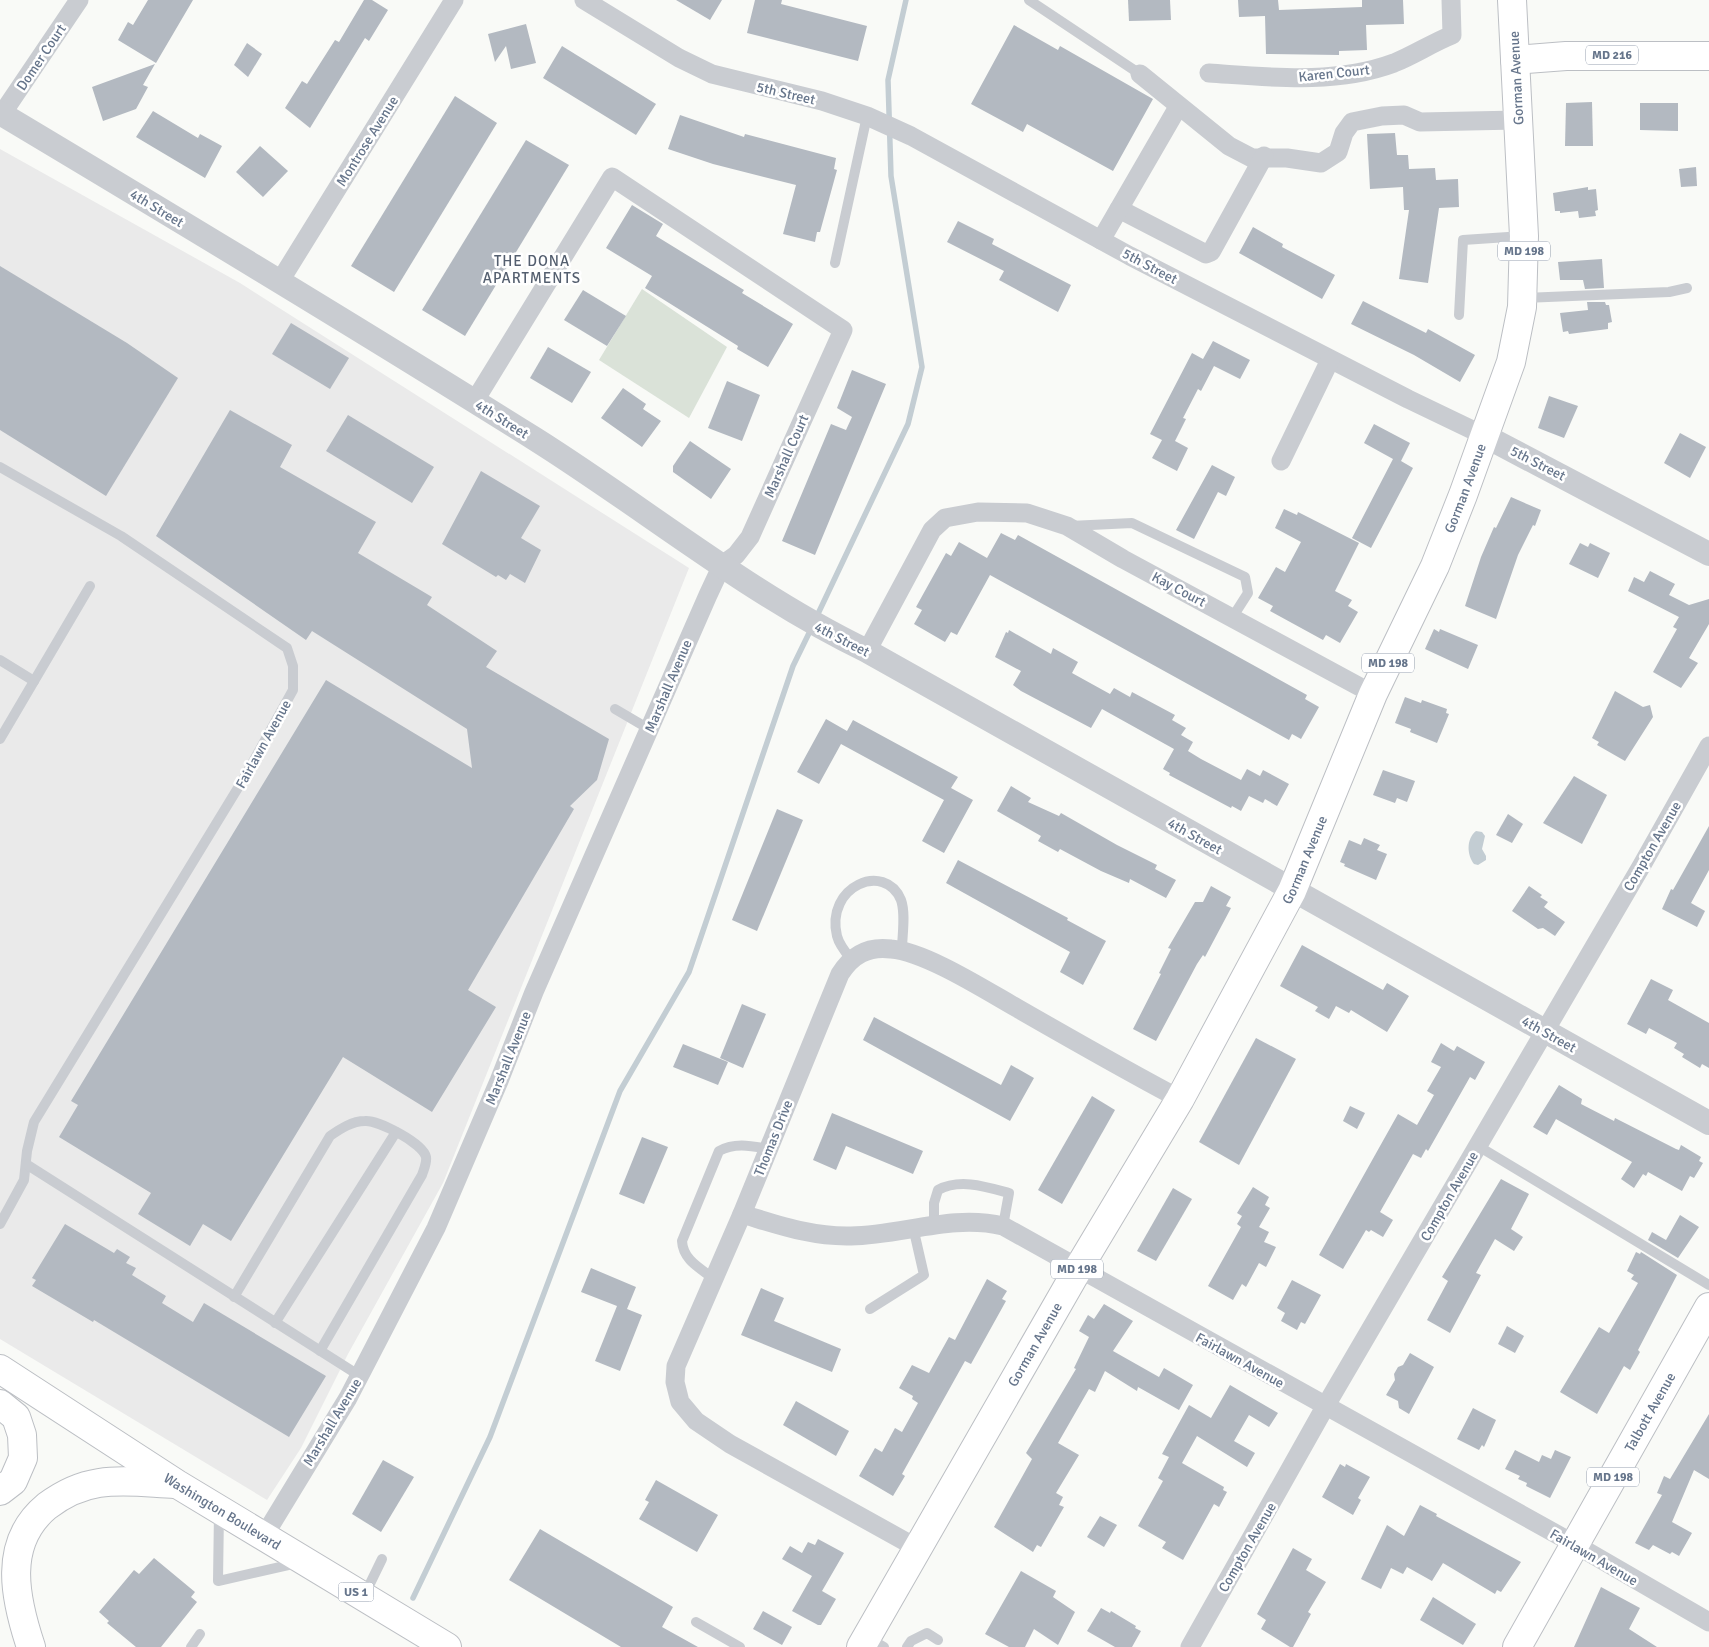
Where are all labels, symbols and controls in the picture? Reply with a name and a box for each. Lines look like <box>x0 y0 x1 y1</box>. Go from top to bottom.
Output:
street label: Domer Court <box>13 21 70 94</box>
street label: Gorman Avenue <box>1506 30 1527 125</box>
road number: MD 216 <box>1586 46 1638 64</box>
street label: Karen Court <box>1298 61 1371 86</box>
street label: 5th Street <box>755 78 817 108</box>
street label: Montrose Avenue <box>333 93 402 190</box>
street label: 4th Street <box>127 186 187 231</box>
road number: MD 198 <box>1498 242 1550 260</box>
street label: 5th Street <box>1119 245 1180 288</box>
district label: THE DONA APARTMENTS <box>483 252 581 287</box>
street label: 4th Street <box>472 396 532 442</box>
street label: Marshall Court <box>761 412 812 500</box>
street label: Gorman Avenue <box>1441 441 1490 536</box>
street label: 5th Street <box>1507 442 1568 485</box>
street label: Kay Court <box>1149 568 1209 611</box>
street label: 4th Street <box>811 618 872 661</box>
street label: Marshall Avenue <box>641 637 696 735</box>
road number: MD 198 <box>1362 654 1414 672</box>
street label: Fairlawn Avenue <box>232 697 295 791</box>
street label: Compton Avenue <box>1620 798 1685 894</box>
street label: Gorman Avenue <box>1279 813 1331 907</box>
street label: 4th Street <box>1165 815 1225 858</box>
street label: Marshall Avenue <box>482 1009 535 1107</box>
street label: 4th Street <box>1519 1013 1579 1056</box>
street label: Thomas Drive <box>750 1098 796 1179</box>
street label: Compton Avenue <box>1417 1148 1482 1244</box>
road number: MD 198 <box>1051 1260 1103 1278</box>
street label: Gorman Avenue <box>1004 1299 1066 1390</box>
street label: Fairlawn Avenue <box>1193 1329 1287 1392</box>
street label: Talbott Avenue <box>1621 1369 1679 1455</box>
street label: Marshall Avenue <box>300 1375 365 1469</box>
road number: MD 198 <box>1587 1468 1639 1486</box>
street label: Washington Boulevard <box>160 1470 284 1554</box>
street label: Compton Avenue <box>1215 1499 1280 1595</box>
street label: Fairlawn Avenue <box>1547 1525 1641 1589</box>
road number: US 1 <box>338 1582 374 1601</box>

